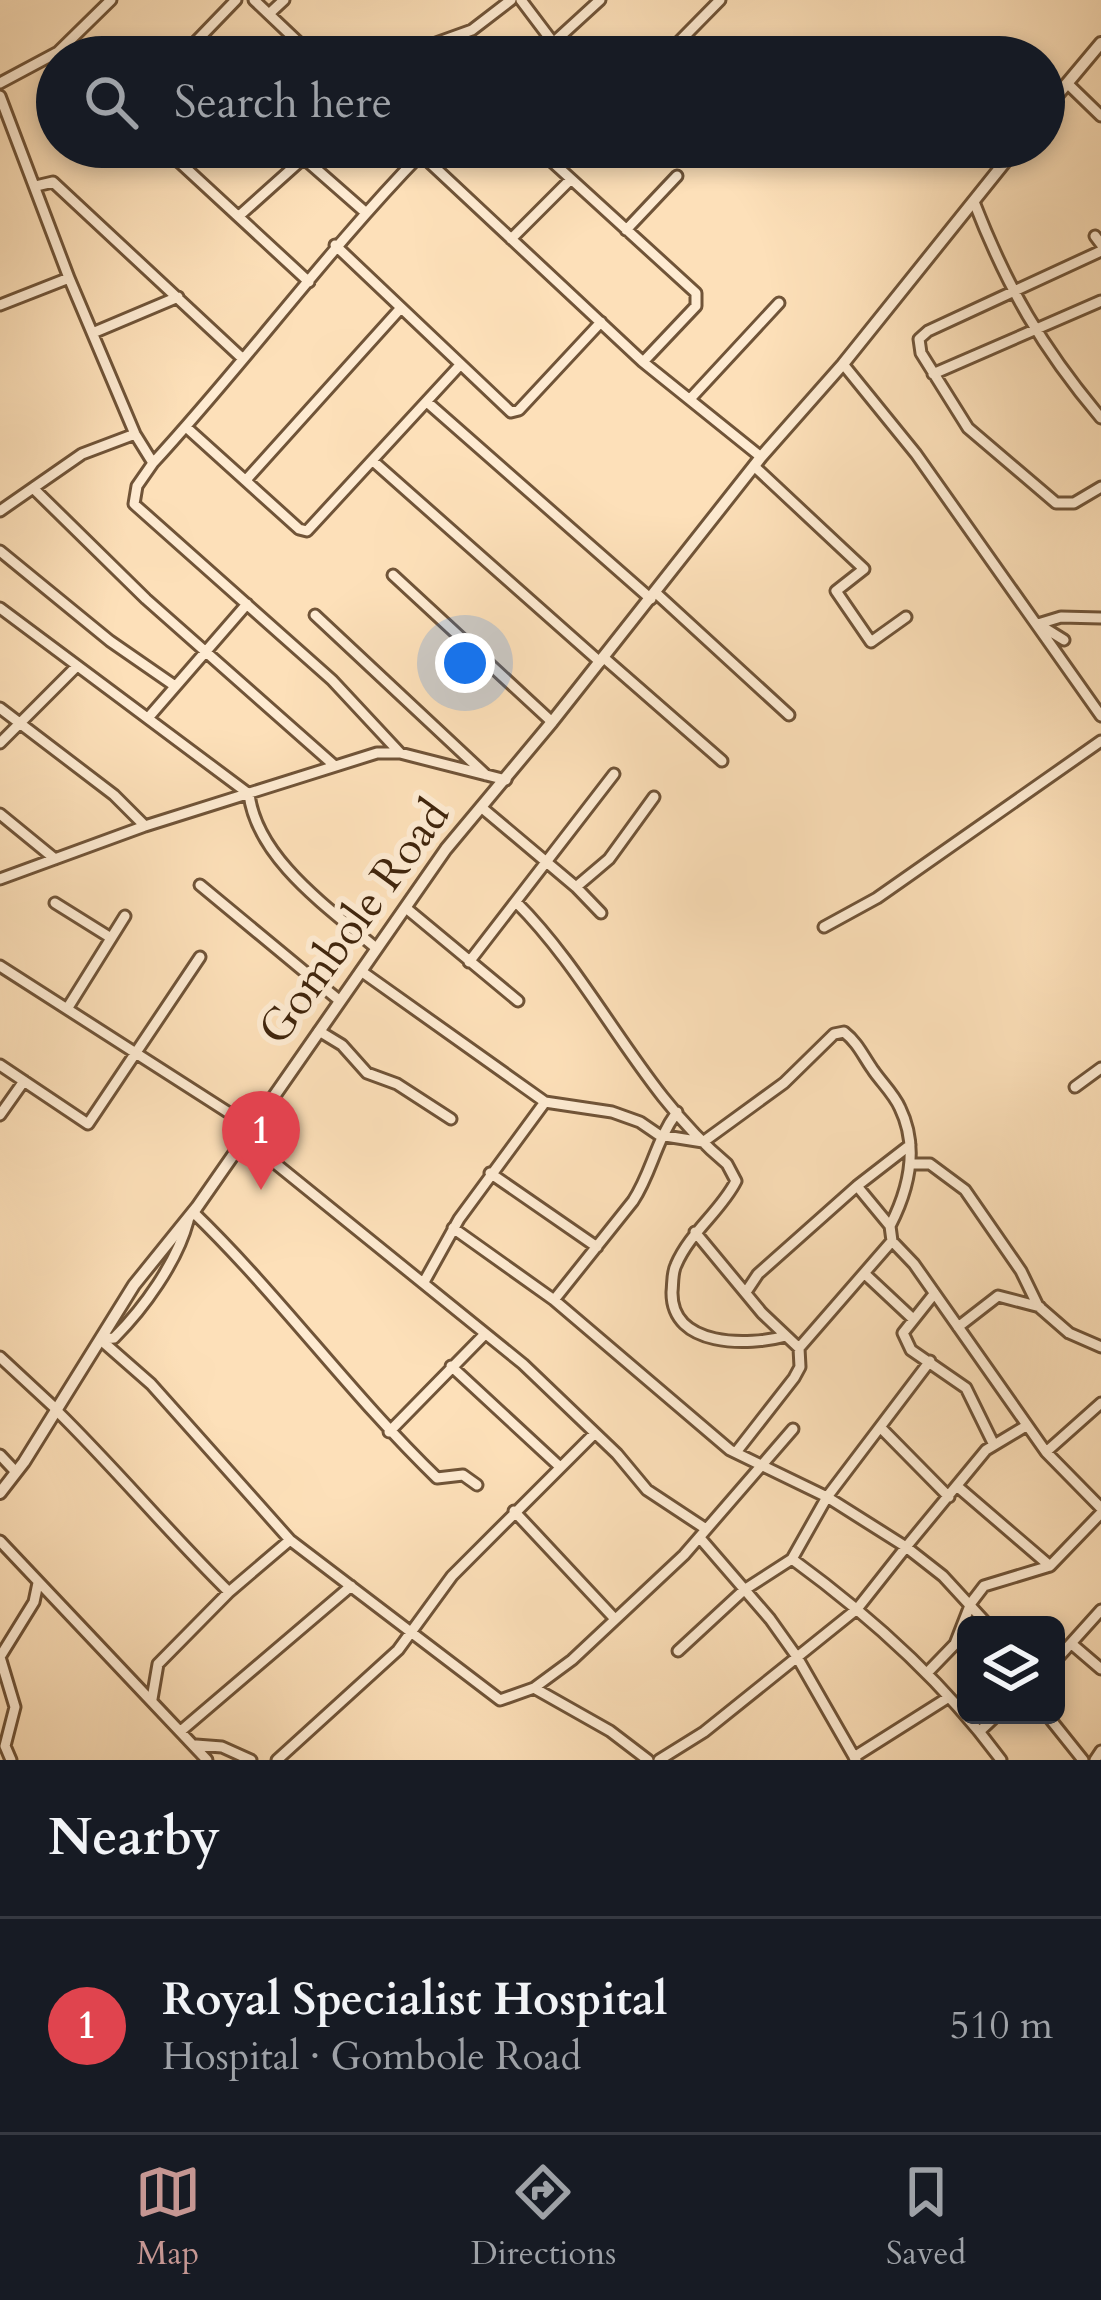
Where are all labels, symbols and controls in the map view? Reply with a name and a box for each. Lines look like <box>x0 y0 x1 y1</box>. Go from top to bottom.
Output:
search box <box>36 36 1065 168</box>
icon: search <box>78 69 144 135</box>
text: Search here <box>174 72 392 133</box>
your location <box>435 633 495 693</box>
street label: Gombole Road <box>244 787 464 1057</box>
pin: 1 <box>222 1091 300 1190</box>
map controls <box>957 1616 1065 1724</box>
button: layers <box>957 1616 1065 1724</box>
text: Nearby <box>48 1803 220 1873</box>
text: Royal Specialist Hospital <box>162 1969 667 2030</box>
text: 1 <box>77 1999 97 2052</box>
text: 510 m <box>950 1999 1053 2052</box>
text: Hospital · Gombole Road <box>162 2030 581 2083</box>
tab: Map <box>135 2159 201 2276</box>
tab: Directions <box>471 2159 616 2276</box>
tab: Saved <box>886 2159 966 2276</box>

